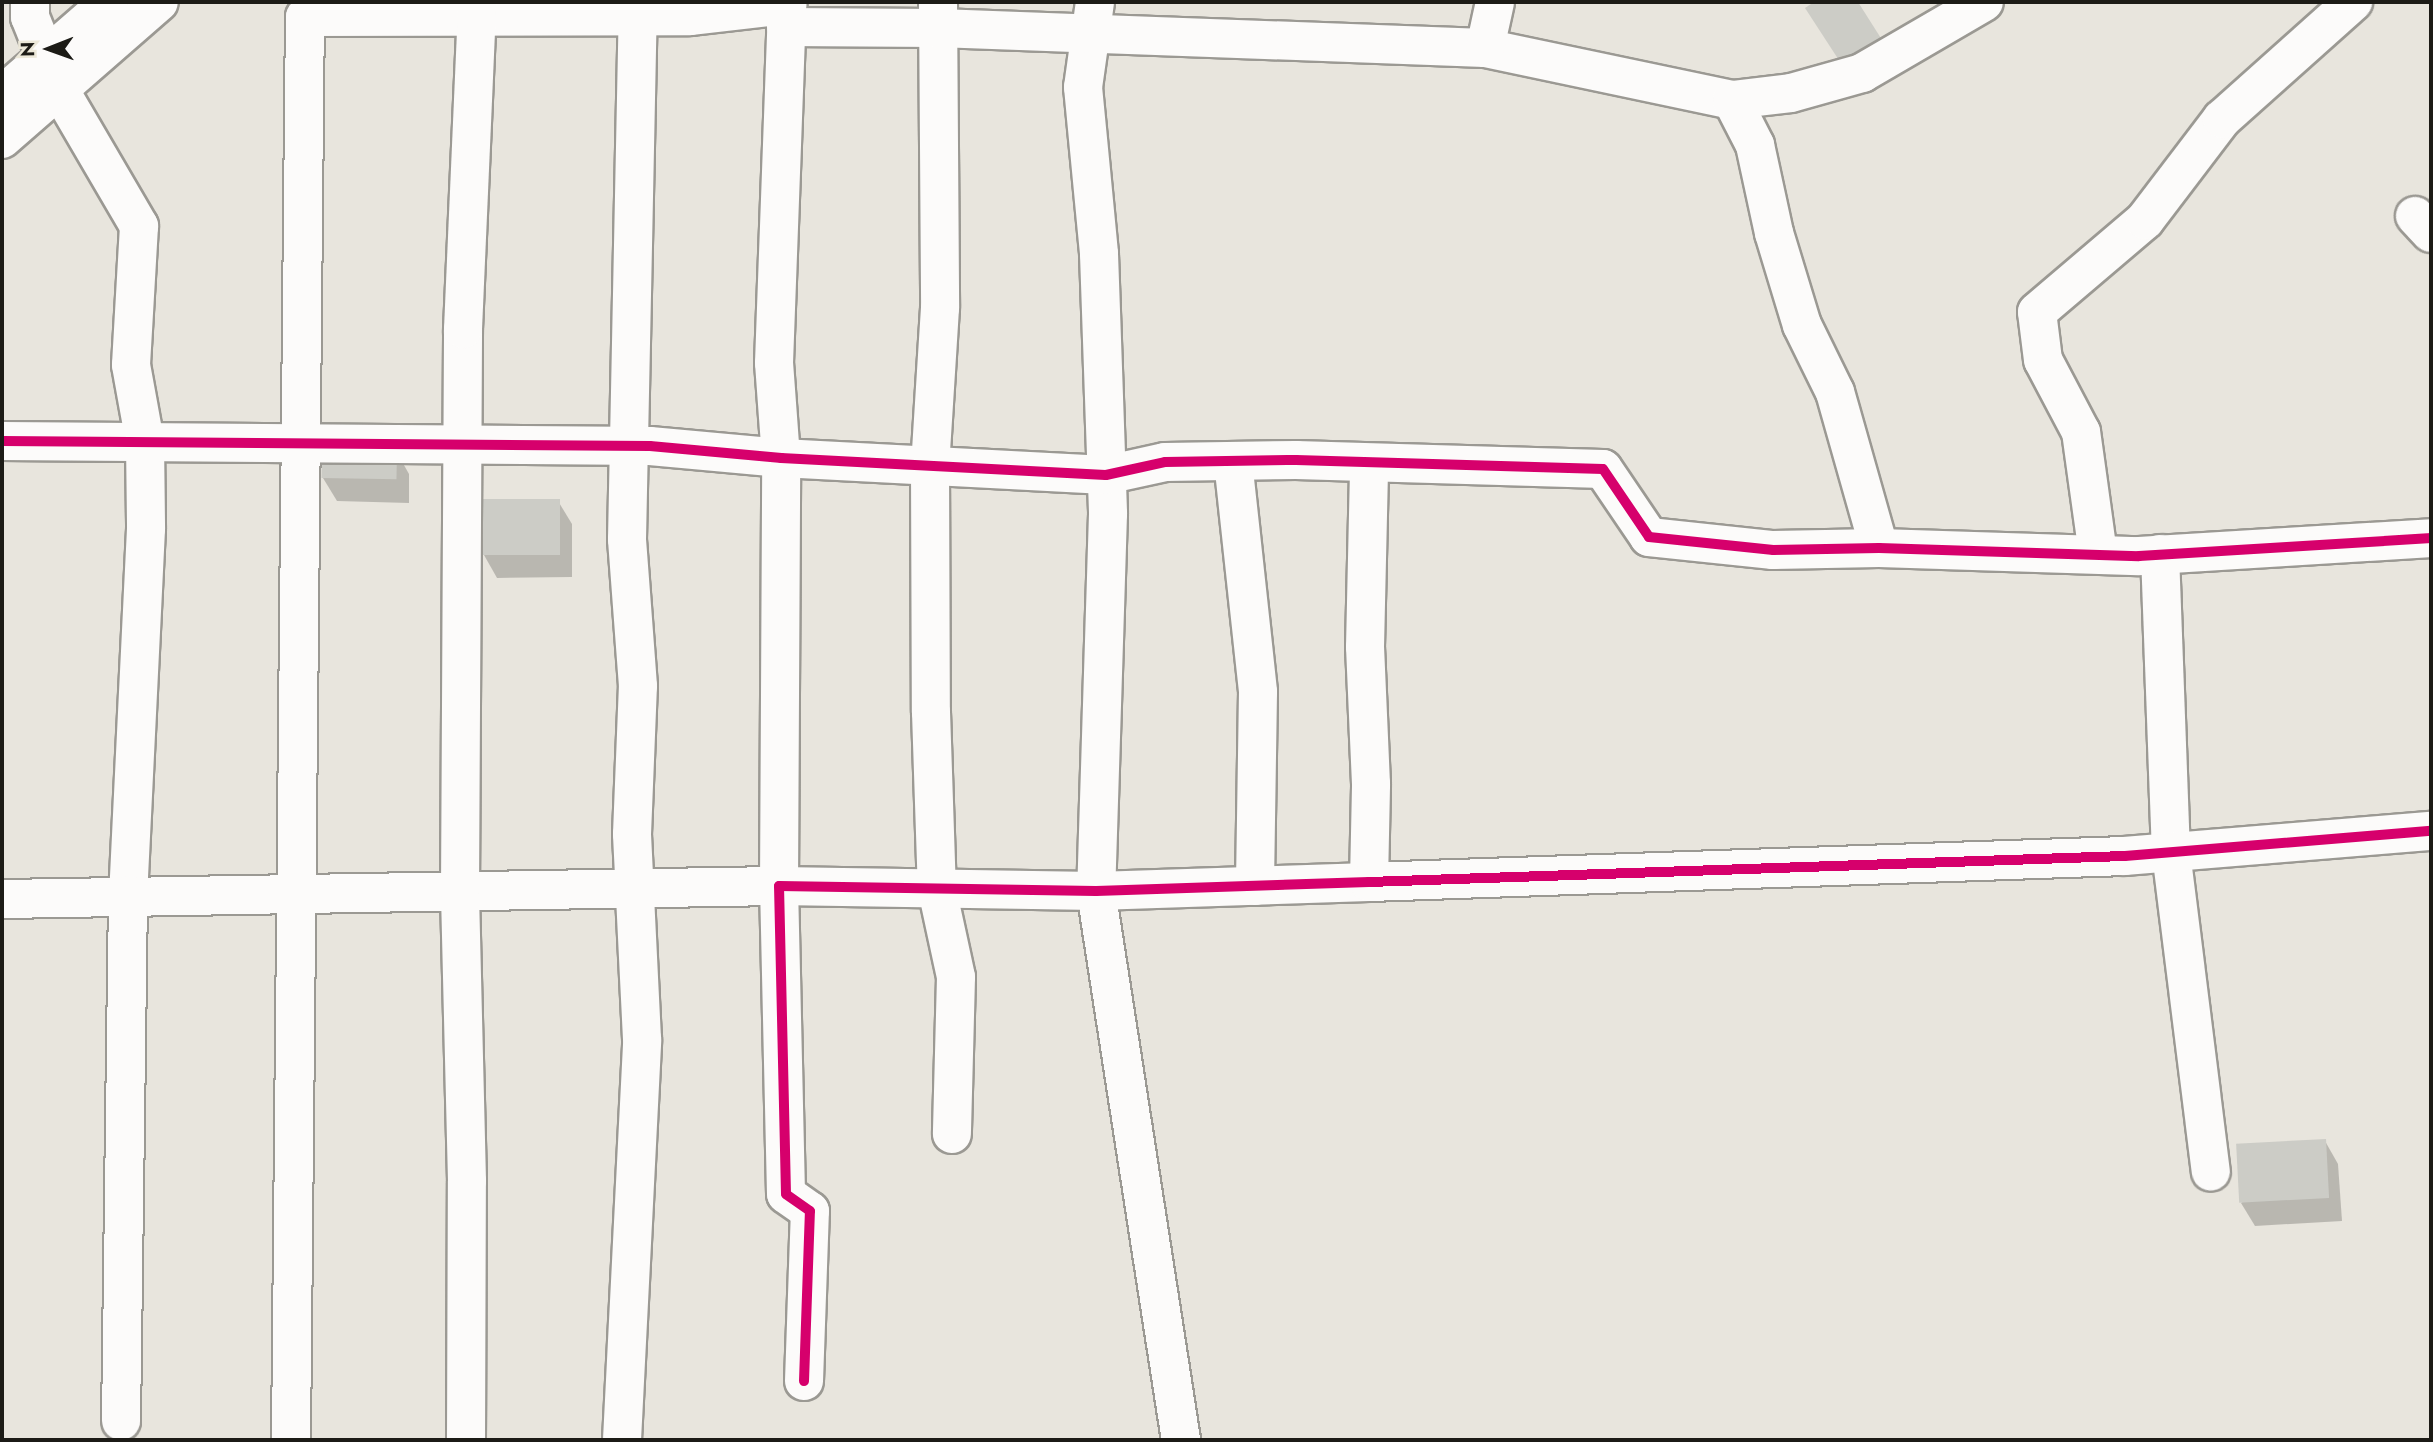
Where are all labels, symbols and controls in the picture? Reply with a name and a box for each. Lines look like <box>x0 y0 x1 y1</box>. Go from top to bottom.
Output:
north arrow <box>14 14 84 84</box>
text: N <box>14 42 41 57</box>

